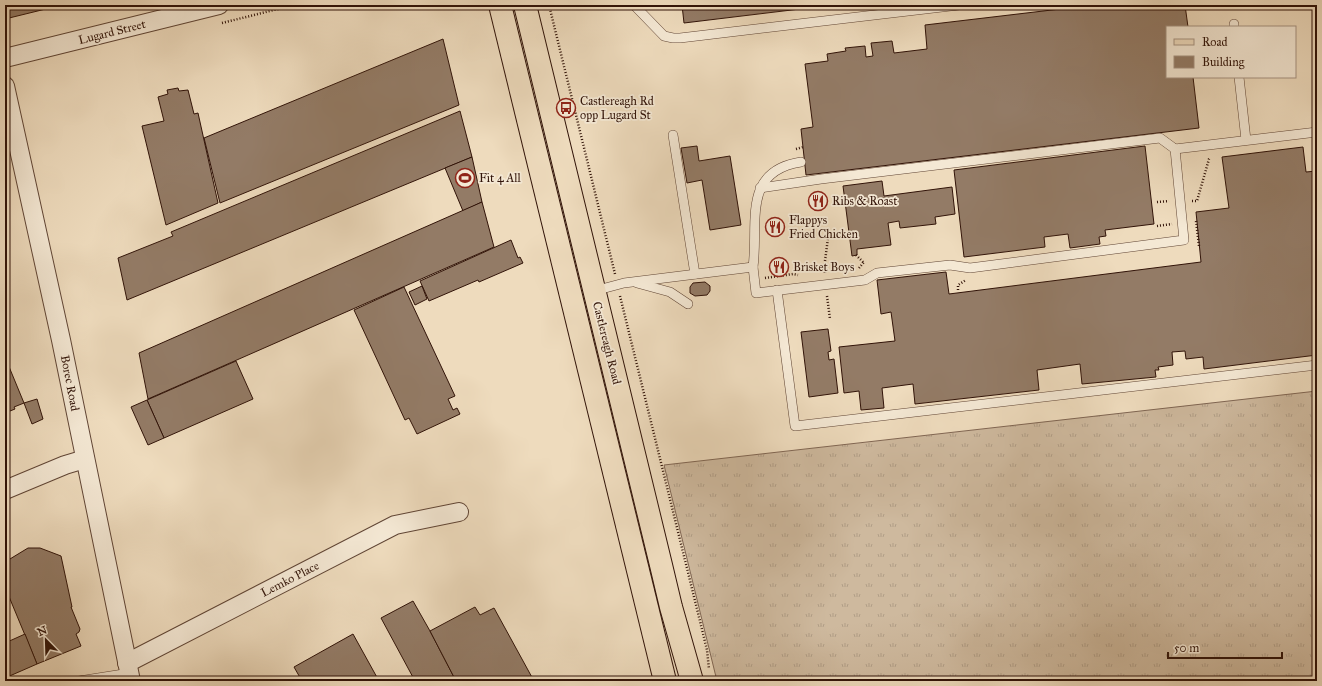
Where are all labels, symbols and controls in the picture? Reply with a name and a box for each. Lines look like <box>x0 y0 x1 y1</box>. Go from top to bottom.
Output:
street label: Lugard Street <box>77 17 148 48</box>
legend <box>1166 26 1296 78</box>
text: Road <box>1202 35 1228 49</box>
text: Building <box>1202 55 1245 70</box>
place label: Castlereagh Rd opp Lugard St <box>580 94 654 123</box>
bus stop icon: Castlereagh Rd opp Lugard St <box>555 97 577 119</box>
sports icon: Fit 4 All <box>454 167 476 189</box>
place label: Fit 4 All <box>479 171 522 185</box>
restaurant icon: Ribs & Roast <box>807 190 829 212</box>
place label: Ribs & Roast <box>832 194 898 208</box>
place label: Flappys Fried Chicken <box>789 213 859 241</box>
restaurant icon: Flappys Fried Chicken <box>764 216 786 238</box>
restaurant icon: Brisket Boys <box>768 256 790 278</box>
place label: Brisket Boys <box>793 260 854 274</box>
street label: Castlereagh Road <box>589 300 624 386</box>
street label: Borec Road <box>58 354 82 412</box>
street label: Lemko Place <box>259 558 321 600</box>
north arrow <box>26 620 66 660</box>
text: N <box>35 623 50 639</box>
scale bar <box>1168 634 1282 660</box>
text: 50 m <box>1174 641 1199 655</box>

